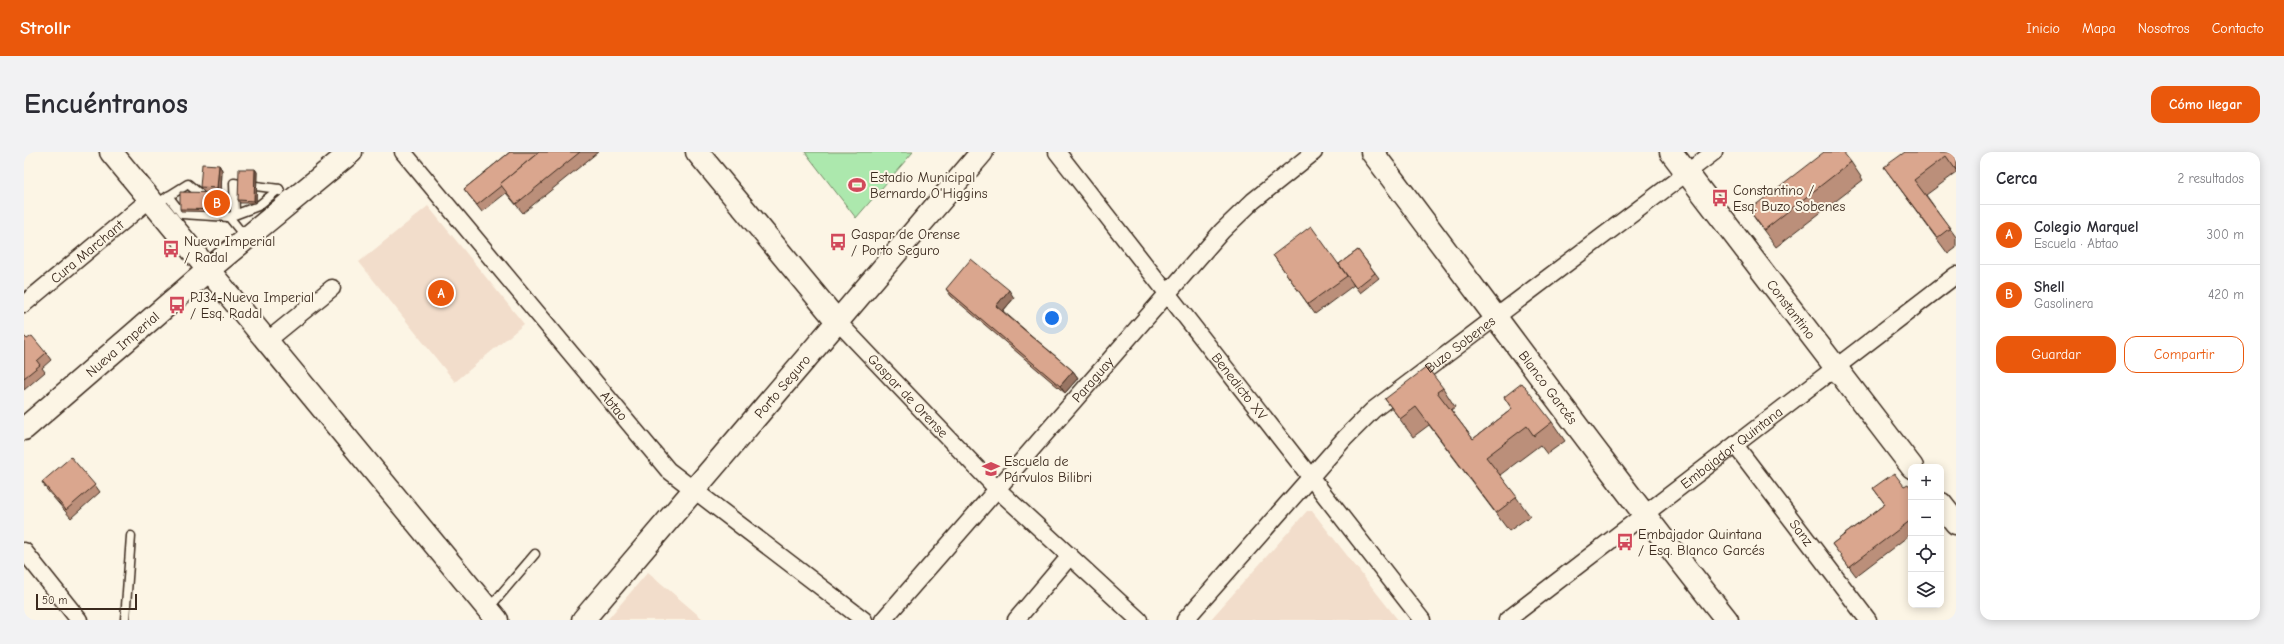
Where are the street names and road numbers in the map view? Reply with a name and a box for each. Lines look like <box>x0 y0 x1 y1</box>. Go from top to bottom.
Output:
street label: Cura Marchant <box>47 215 128 287</box>
street label: Constantino <box>1763 276 1819 342</box>
street label: Nueva Imperial <box>82 308 163 380</box>
street label: Buzo Sobenes <box>1421 312 1499 376</box>
street label: Blanco Garcés <box>1515 347 1581 428</box>
street label: Benedicto XV <box>1208 349 1271 424</box>
street label: Gaspar de Orense <box>864 350 952 441</box>
street label: Porto Seguro <box>750 351 814 422</box>
street label: Paraguay <box>1068 353 1118 406</box>
street label: Abtao <box>597 387 632 424</box>
street label: Embajador Quintana <box>1677 403 1786 492</box>
street label: Sanz <box>1786 516 1817 549</box>

